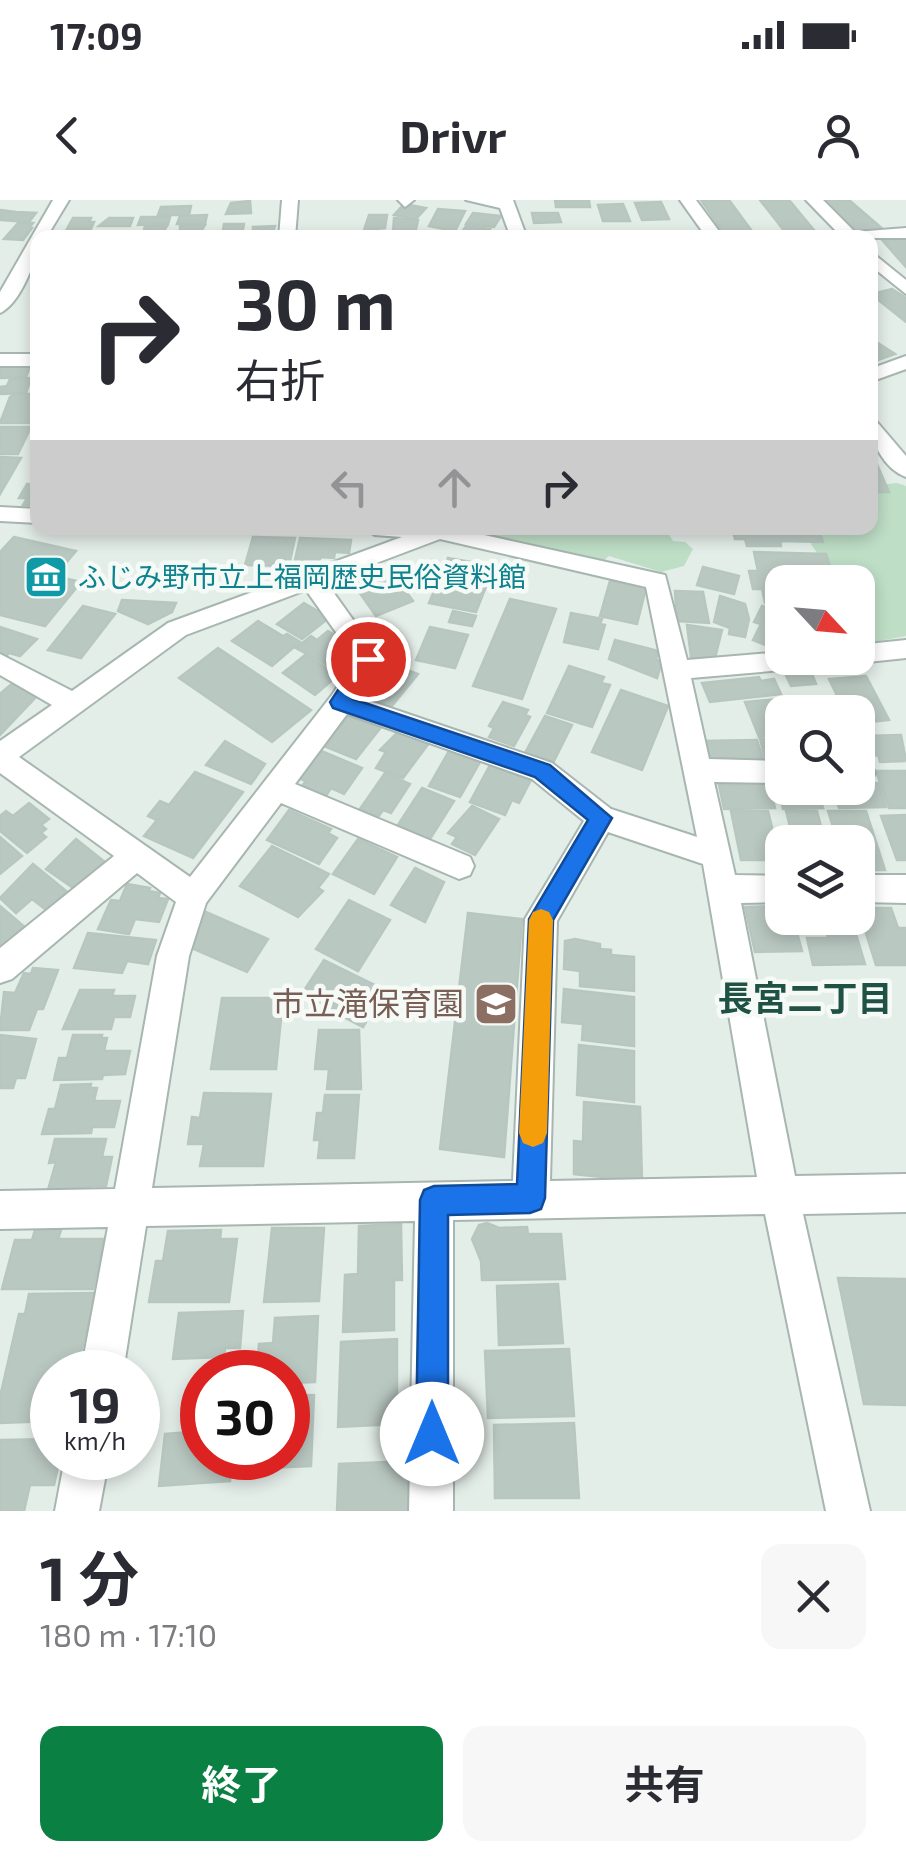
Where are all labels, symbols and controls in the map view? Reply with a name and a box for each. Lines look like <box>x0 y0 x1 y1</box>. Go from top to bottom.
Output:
text: 17:09 <box>50 12 143 58</box>
icon: back <box>40 108 95 163</box>
text: Drivr <box>399 108 507 162</box>
icon: person <box>811 108 866 163</box>
text: 30 m <box>235 260 396 344</box>
icon: right <box>70 270 200 400</box>
text: 右折 <box>235 352 325 406</box>
icon: left <box>322 460 377 515</box>
icon: ahead <box>427 460 482 515</box>
icon: right <box>532 460 587 515</box>
museum icon: ふじみ野市立上福岡歴史民俗資料館 <box>23 554 69 600</box>
place label: ふじみ野市立上福岡歴史民俗資料館 <box>78 559 526 593</box>
north arrow <box>765 565 875 675</box>
map controls <box>765 565 875 935</box>
pin <box>326 617 411 702</box>
icon: arrive <box>341 632 396 687</box>
button: search <box>765 695 875 805</box>
button: layers <box>765 825 875 935</box>
district label: 長宮二丁目 <box>717 976 893 1018</box>
school or university icon: 市立滝保育園 <box>473 981 519 1027</box>
place label: 市立滝保育園 <box>272 983 464 1021</box>
speed limit sign: 30 <box>180 1350 310 1480</box>
text: 19 <box>69 1373 121 1433</box>
position arrow <box>380 1382 484 1486</box>
text: km/h <box>64 1425 126 1455</box>
text: 1 分 <box>40 1541 139 1613</box>
button: close <box>761 1544 866 1649</box>
text: 180 m · 17:10 <box>40 1615 217 1653</box>
button: 終了 <box>40 1726 443 1841</box>
button: 共有 <box>463 1726 866 1841</box>

